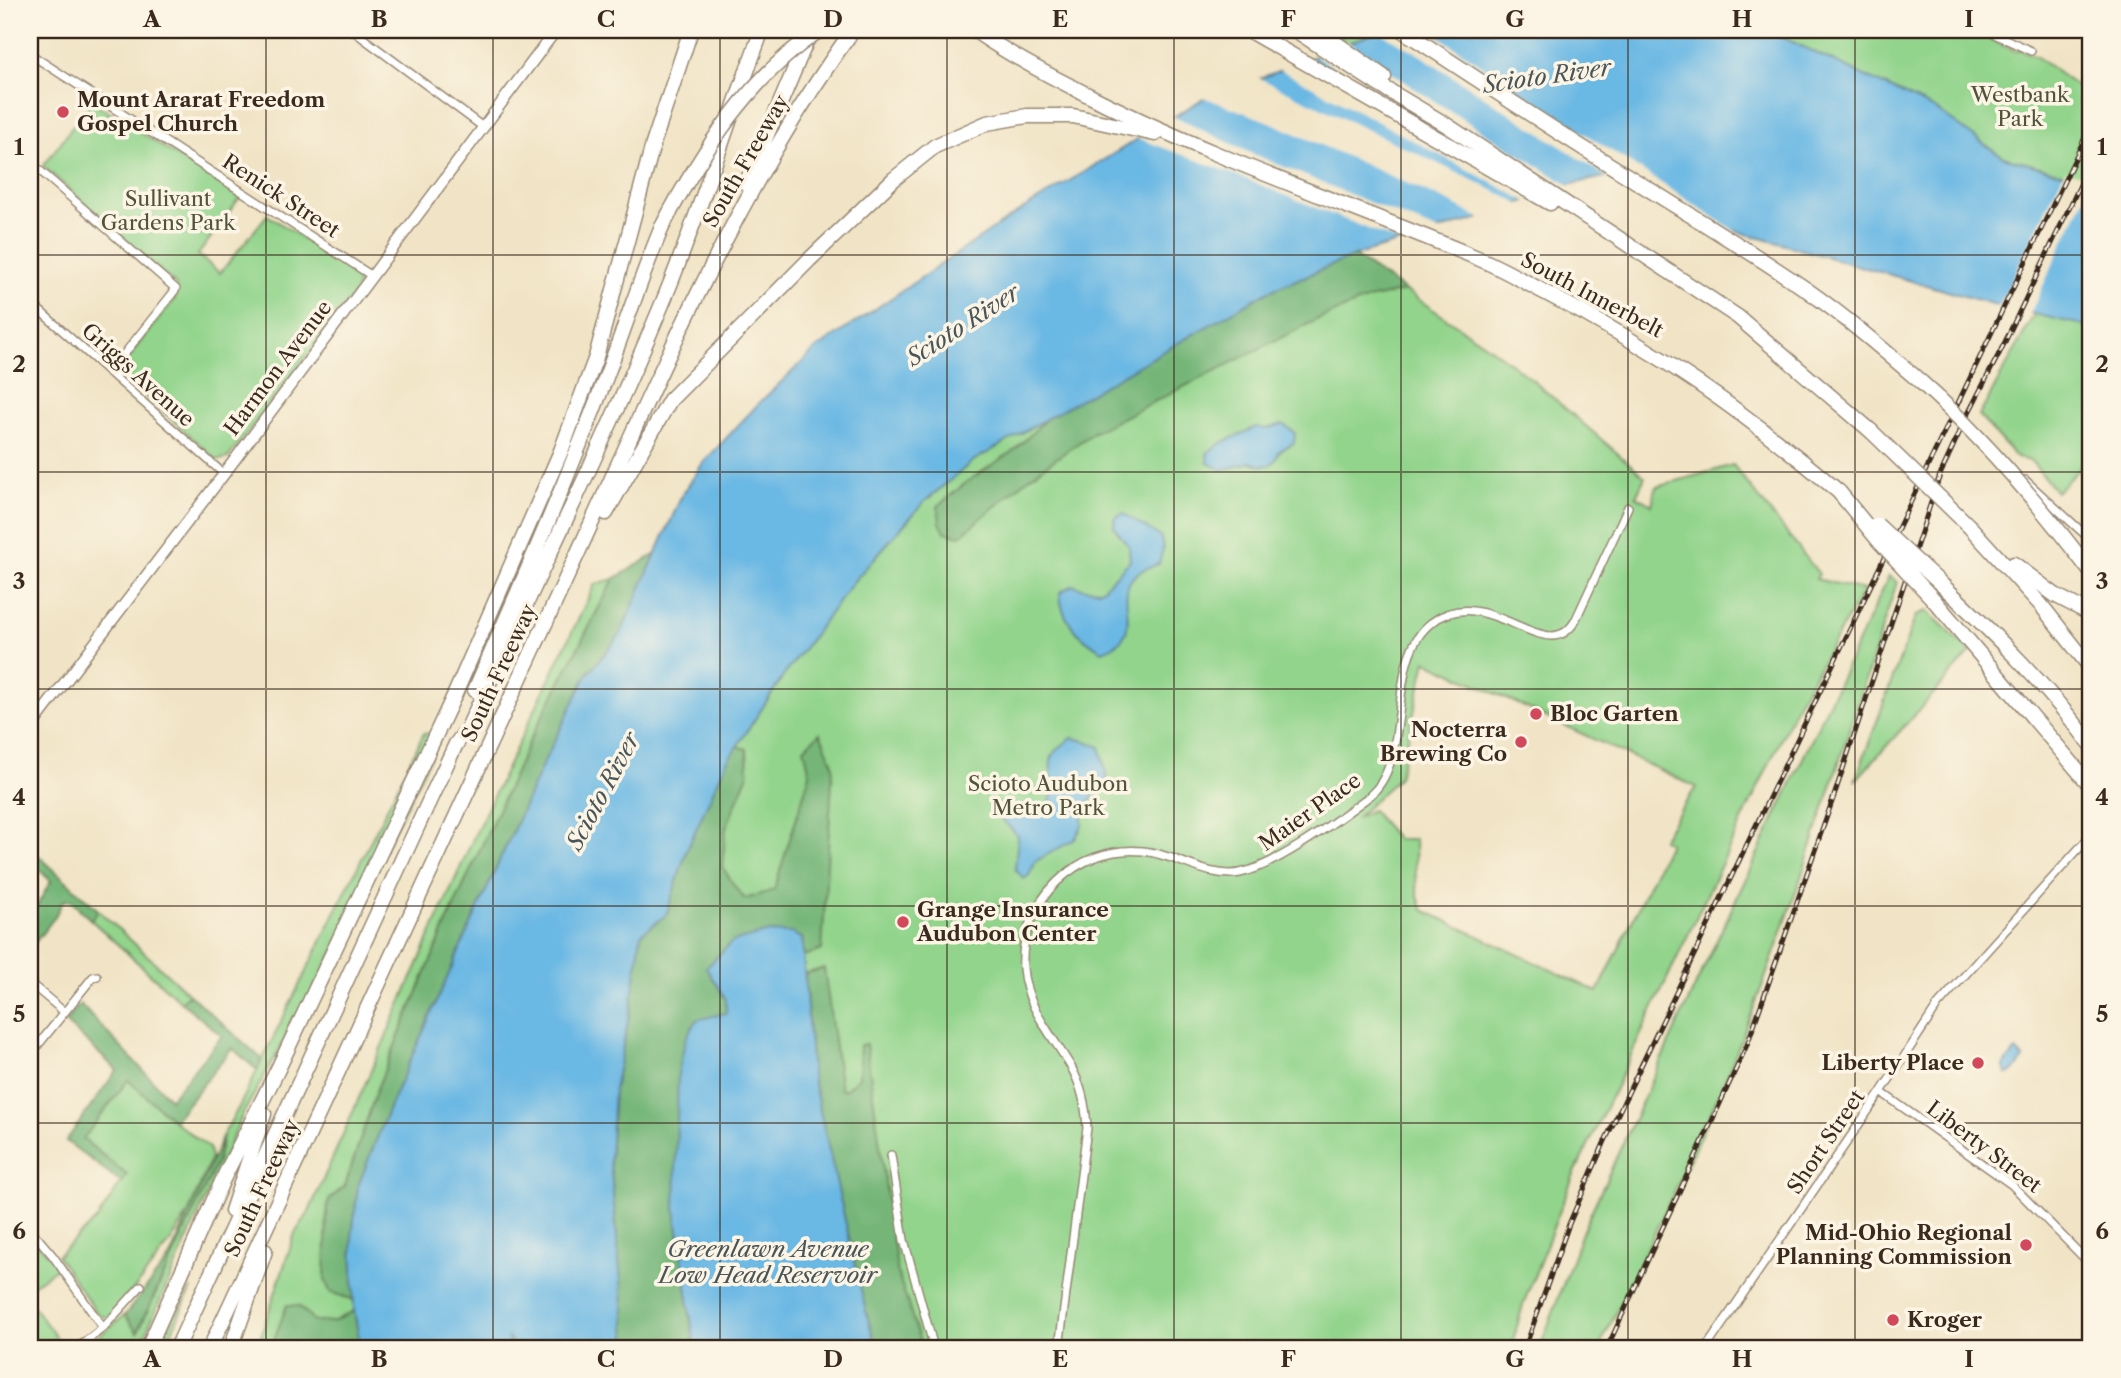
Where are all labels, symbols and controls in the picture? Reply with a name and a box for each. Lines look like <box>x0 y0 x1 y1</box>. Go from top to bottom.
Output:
text: A <box>142 5 162 33</box>
text: B <box>370 5 388 33</box>
text: C <box>597 5 615 33</box>
text: D <box>823 5 843 33</box>
text: E <box>1052 5 1068 33</box>
text: F <box>1280 5 1296 33</box>
text: G <box>1505 5 1525 33</box>
text: H <box>1732 5 1753 33</box>
text: I <box>1964 5 1974 33</box>
water label: Scioto River <box>1479 53 1614 99</box>
park label: Westbank Park <box>1970 82 2070 131</box>
place label: Mount Ararat Freedom Gospel Church <box>77 87 325 136</box>
street label: South Freeway <box>698 90 794 231</box>
marker: Mount Ararat Freedom Gospel Church <box>55 104 71 120</box>
text: 1 <box>14 133 25 161</box>
text: 1 <box>2097 133 2108 161</box>
street label: Renick Street <box>218 148 345 243</box>
park label: Sullivant Gardens Park <box>101 186 236 235</box>
street label: South Innerbelt <box>1517 247 1668 343</box>
water label: Scioto River <box>900 277 1026 373</box>
street label: Harmon Avenue <box>219 295 337 440</box>
street label: Griggs Avenue <box>77 318 200 432</box>
text: 2 <box>12 350 26 378</box>
text: 2 <box>2095 350 2109 378</box>
text: 3 <box>13 567 26 595</box>
text: 3 <box>2096 567 2109 595</box>
street label: South Freeway <box>456 600 541 746</box>
place label: Bloc Garten <box>1550 701 1679 726</box>
marker: Bloc Garten <box>1528 706 1544 722</box>
place label: Nocterra Brewing Co <box>1380 717 1508 766</box>
water label: Scioto River <box>559 726 646 856</box>
marker: Nocterra Brewing Co <box>1513 734 1529 750</box>
street label: Maier Place <box>1254 767 1365 856</box>
park label: Scioto Audubon Metro Park <box>968 771 1128 820</box>
text: 4 <box>12 783 26 811</box>
text: 4 <box>2095 783 2109 811</box>
place label: Grange Insurance Audubon Center <box>916 897 1109 946</box>
marker: Grange Insurance Audubon Center <box>895 914 911 930</box>
text: 5 <box>13 1000 25 1028</box>
text: 5 <box>2096 1000 2108 1028</box>
place label: Liberty Place <box>1821 1050 1964 1075</box>
marker: Liberty Place <box>1970 1055 1986 1071</box>
street label: Short Street <box>1782 1085 1870 1198</box>
street label: Liberty Street <box>1922 1095 2047 1198</box>
street label: South Freeway <box>219 1115 304 1261</box>
text: 6 <box>12 1217 26 1245</box>
text: 6 <box>2095 1217 2109 1245</box>
place label: Mid-Ohio Regional Planning Commission <box>1776 1220 2013 1269</box>
water label: Greenlawn Avenue Low Head Reservoir <box>657 1235 878 1289</box>
marker: Mid-Ohio Regional Planning Commission <box>2018 1237 2034 1253</box>
place label: Kroger <box>1907 1307 1983 1332</box>
marker: Kroger <box>1885 1312 1901 1328</box>
text: A <box>142 1345 162 1373</box>
text: B <box>370 1345 388 1373</box>
text: C <box>597 1345 615 1373</box>
text: D <box>823 1345 843 1373</box>
text: E <box>1052 1345 1068 1373</box>
text: F <box>1280 1345 1296 1373</box>
text: G <box>1505 1345 1525 1373</box>
text: H <box>1732 1345 1753 1373</box>
text: I <box>1964 1345 1974 1373</box>

